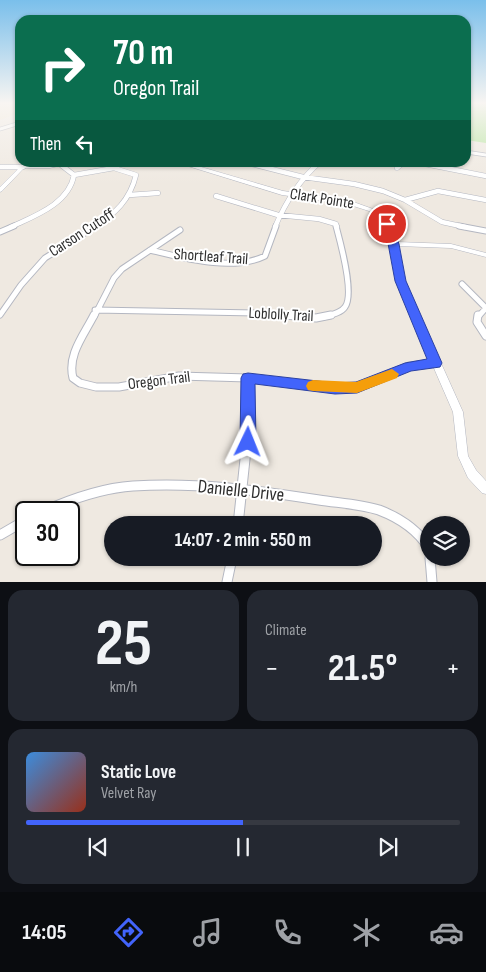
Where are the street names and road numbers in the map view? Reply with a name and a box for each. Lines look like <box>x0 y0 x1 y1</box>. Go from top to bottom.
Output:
street label: Clark Pointe <box>289 185 355 213</box>
street label: Carson Cutoff <box>46 204 119 261</box>
street label: Shortleaf Trail <box>173 245 249 269</box>
street label: Loblolly Trail <box>248 304 314 326</box>
street label: Oregon Trail <box>127 368 191 394</box>
street label: Danielle Drive <box>197 475 285 507</box>

